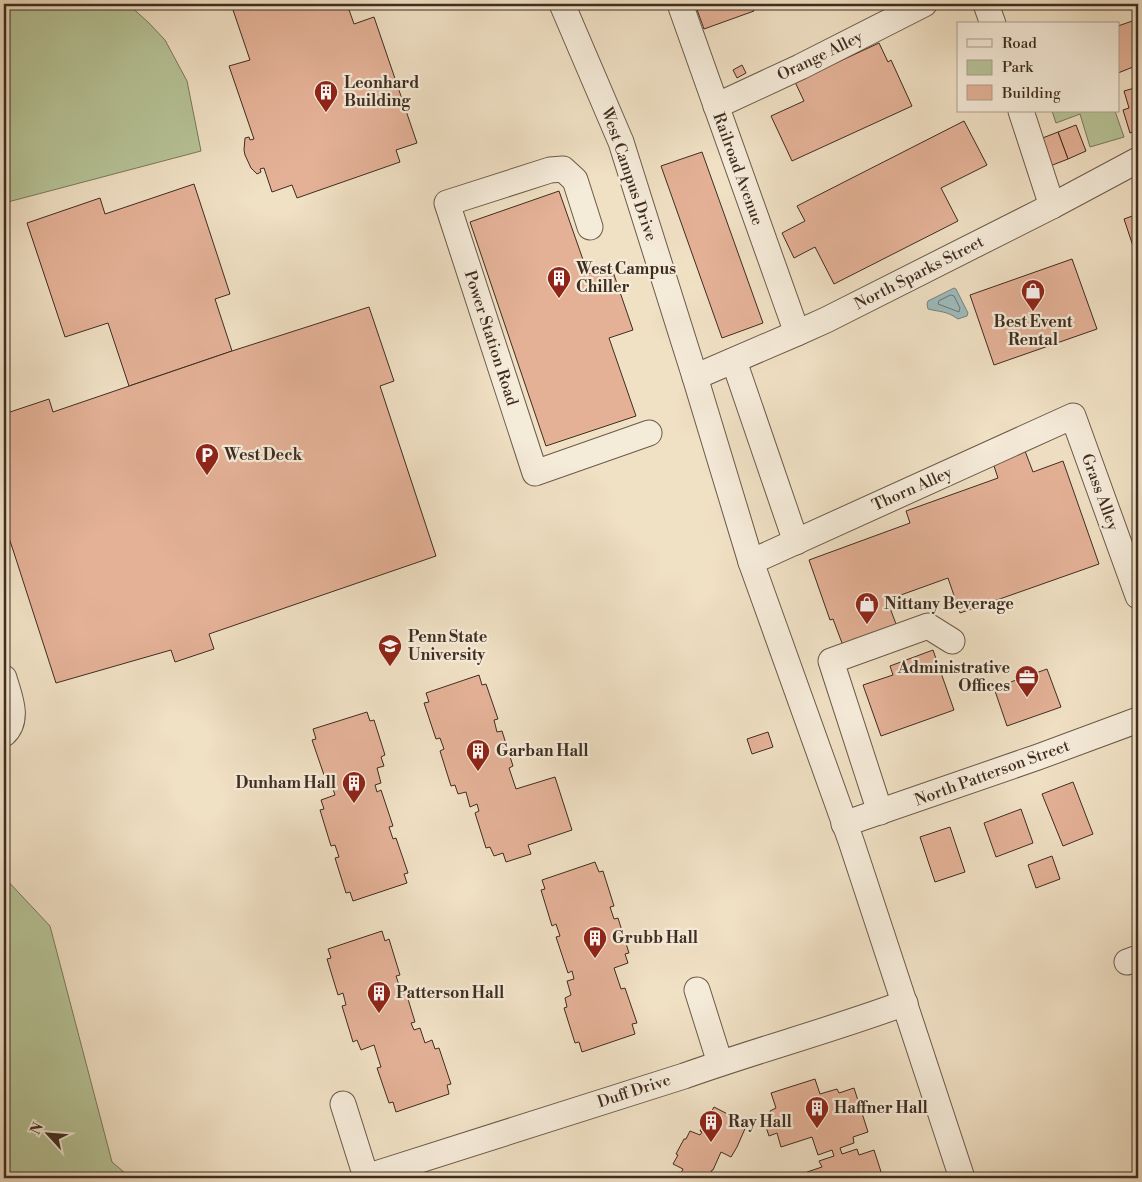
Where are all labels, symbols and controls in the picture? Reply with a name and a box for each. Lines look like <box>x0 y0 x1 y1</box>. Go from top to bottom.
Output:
legend <box>957 22 1120 112</box>
street label: Orange Alley <box>774 27 866 85</box>
text: Road <box>1002 34 1037 53</box>
text: Park <box>1002 58 1034 77</box>
place label: Leonhard Building <box>344 73 419 111</box>
building icon: Leonhard Building <box>313 79 339 113</box>
text: Building <box>1001 84 1061 103</box>
street label: West Campus Drive <box>596 104 661 244</box>
street label: Railroad Avenue <box>708 110 768 228</box>
street label: North Sparks Street <box>851 232 987 314</box>
place label: West Campus Chiller <box>575 259 676 297</box>
building icon: West Campus Chiller <box>546 265 572 299</box>
street label: Power Station Road <box>460 268 522 408</box>
shop icon: Best Event Rental <box>1020 278 1046 312</box>
place label: Best Event Rental <box>994 312 1073 350</box>
parking icon: West Deck <box>194 442 220 476</box>
place label: West Deck <box>223 445 303 465</box>
street label: Grass Alley <box>1077 451 1123 533</box>
street label: Thorn Alley <box>869 462 955 516</box>
shop icon: Nittany Beverage <box>854 591 880 625</box>
place label: Nittany Beverage <box>884 594 1014 614</box>
place label: Penn State University <box>408 627 488 665</box>
school or university icon: Penn State University <box>377 633 403 667</box>
place label: Administrative Offices <box>897 658 1010 696</box>
office icon: Administrative Offices <box>1014 664 1040 698</box>
street label: North Patterson Street <box>912 736 1073 810</box>
building icon: Garban Hall <box>465 738 491 772</box>
place label: Garban Hall <box>496 741 589 761</box>
building icon: Dunham Hall <box>341 770 367 804</box>
place label: Dunham Hall <box>236 773 337 793</box>
building icon: Grubb Hall <box>582 925 608 959</box>
place label: Grubb Hall <box>612 928 699 948</box>
building icon: Patterson Hall <box>366 980 392 1014</box>
place label: Patterson Hall <box>396 983 505 1003</box>
street label: Duff Drive <box>595 1070 673 1112</box>
building icon: Haffner Hall <box>804 1095 830 1129</box>
place label: Haffner Hall <box>834 1098 929 1118</box>
building icon: Ray Hall <box>698 1109 724 1143</box>
north arrow <box>22 1110 72 1160</box>
place label: Ray Hall <box>728 1112 793 1132</box>
text: N <box>27 1120 48 1138</box>

